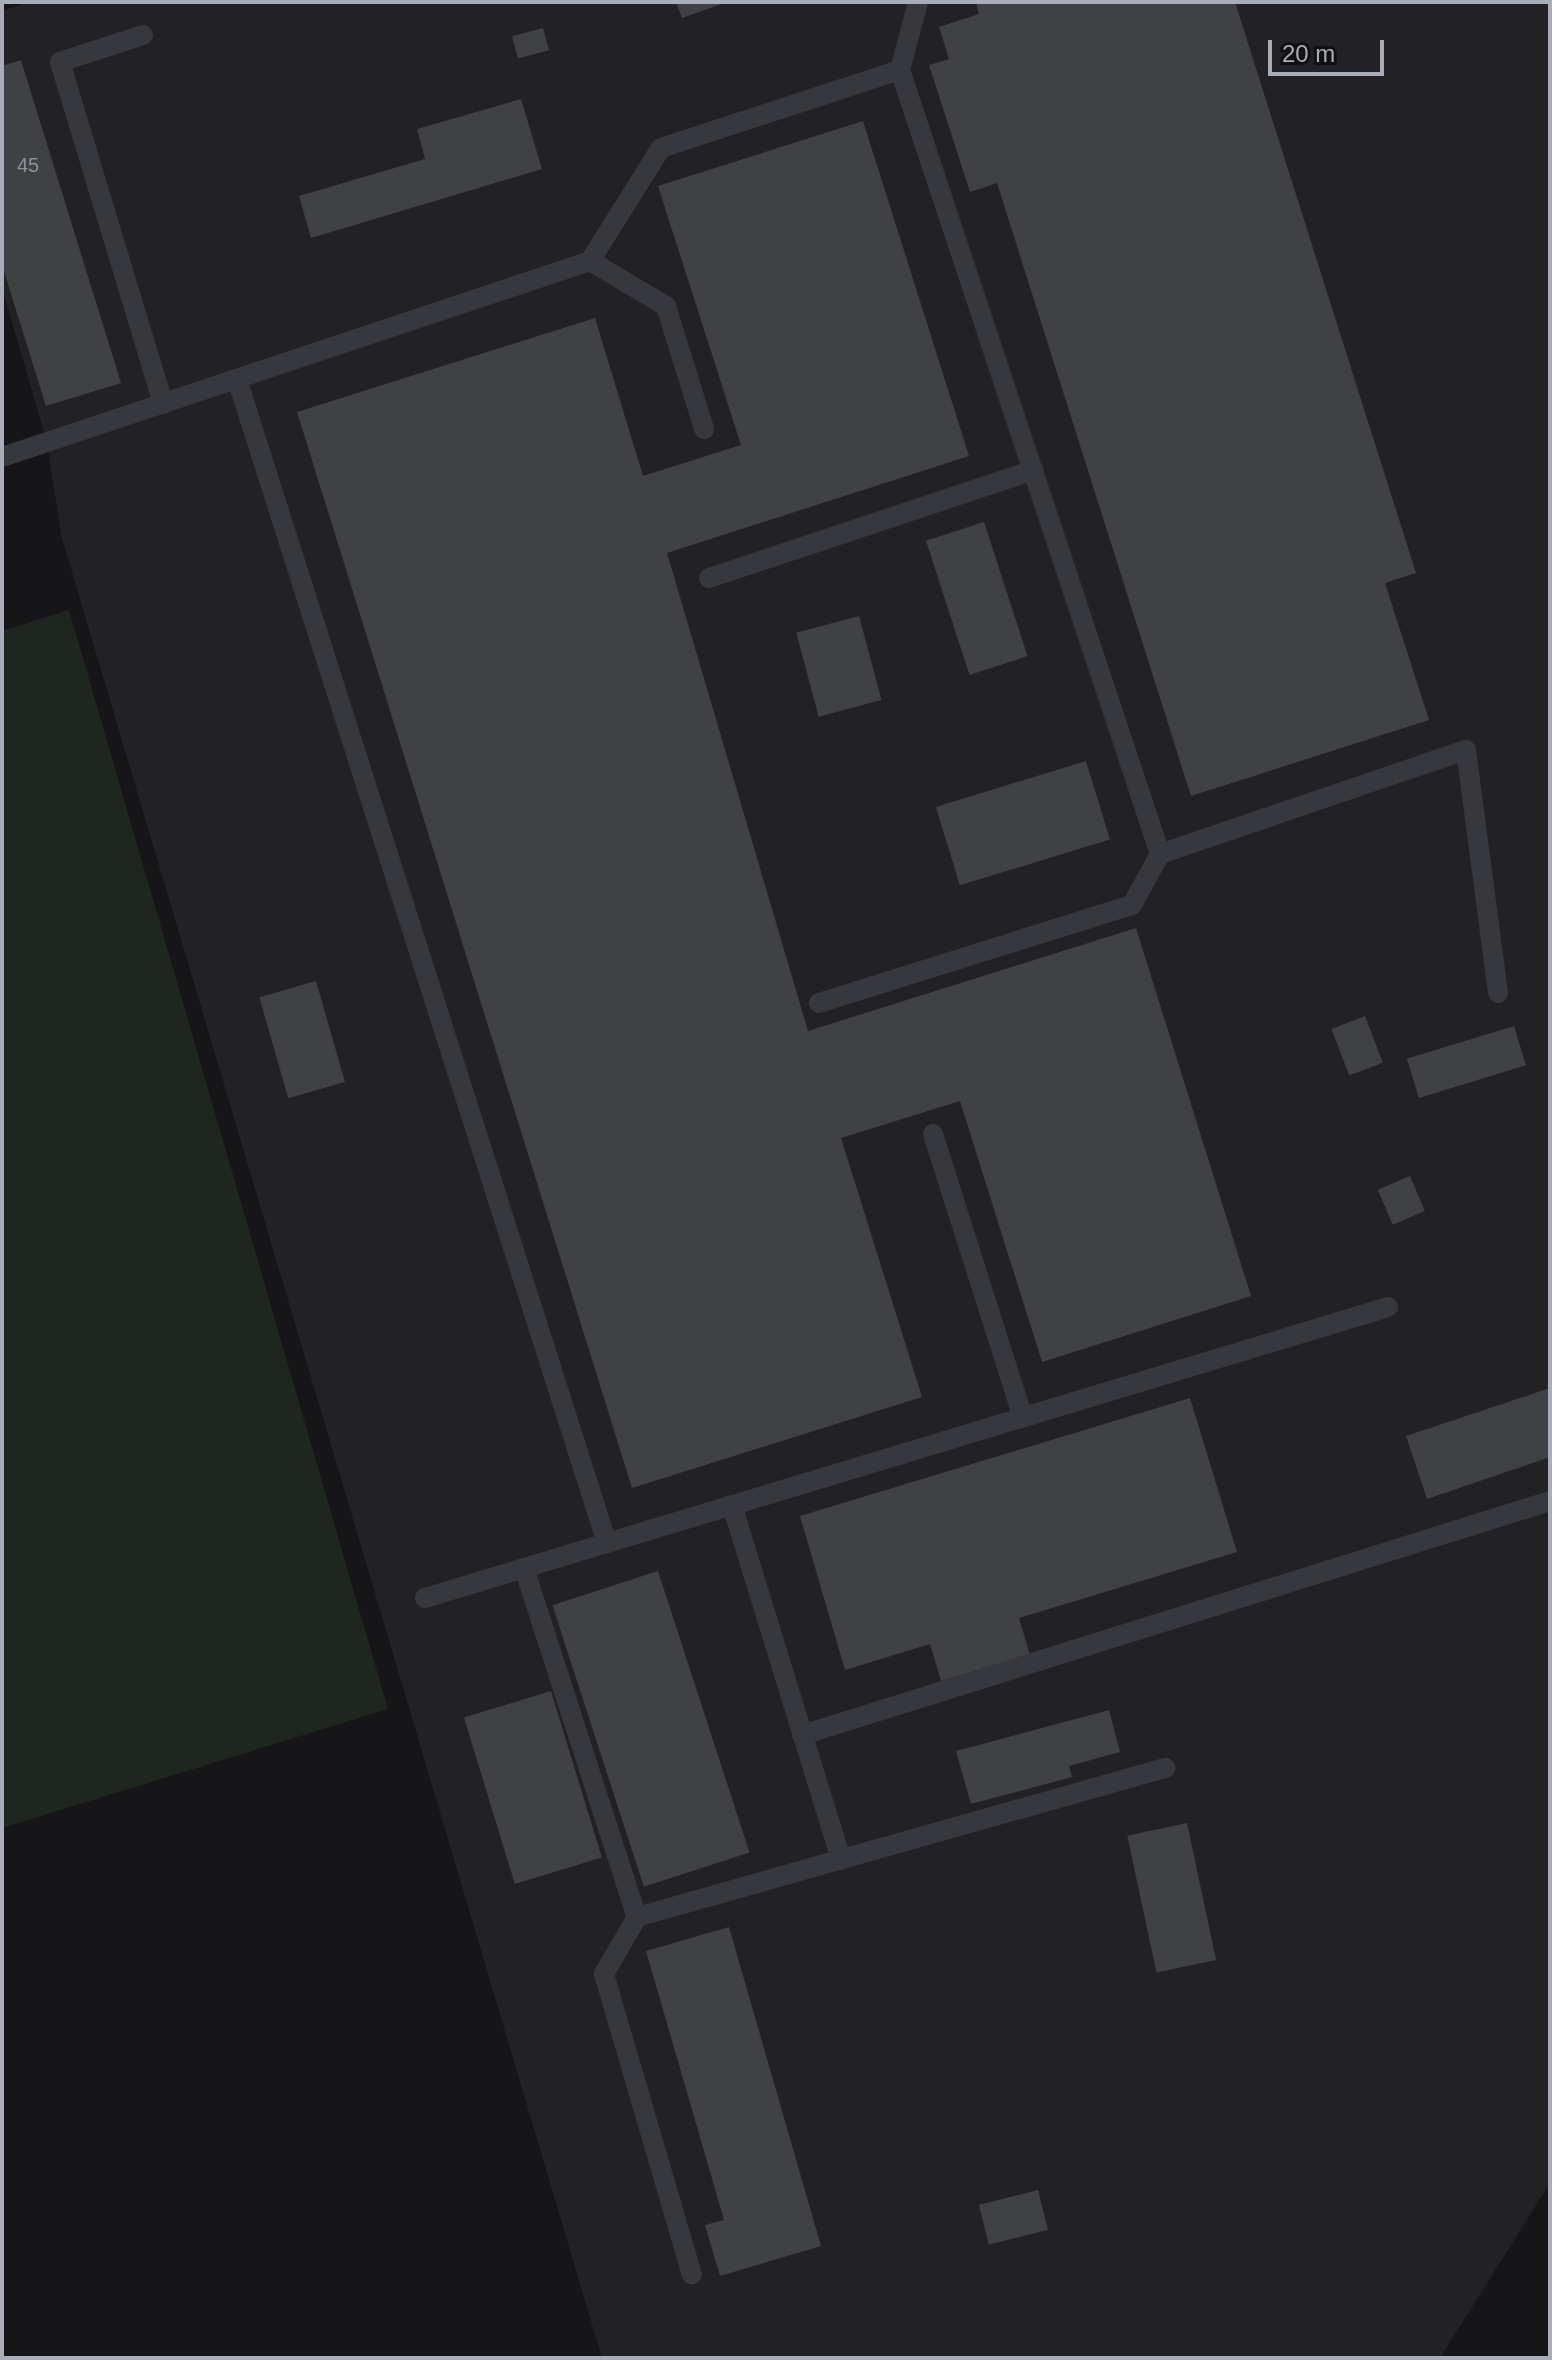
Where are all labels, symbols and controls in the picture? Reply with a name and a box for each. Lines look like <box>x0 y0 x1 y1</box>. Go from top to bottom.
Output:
scale bar <box>1272 24 1388 74</box>
text: 20 m <box>1282 40 1335 67</box>
house number: 45 <box>17 153 39 177</box>

